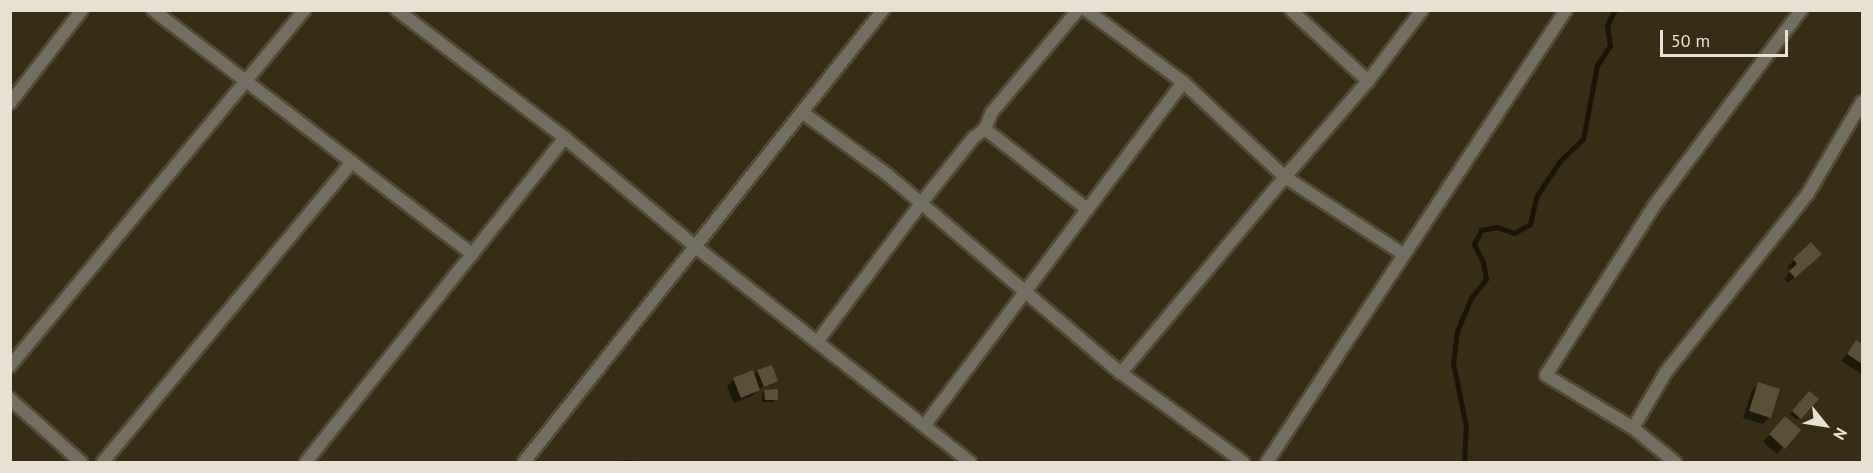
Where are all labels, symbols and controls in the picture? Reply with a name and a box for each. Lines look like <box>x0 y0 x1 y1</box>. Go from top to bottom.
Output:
scale bar <box>1663 18 1790 56</box>
text: 50 m <box>1671 29 1710 52</box>
north arrow <box>1795 395 1855 455</box>
text: N <box>1829 424 1852 444</box>

